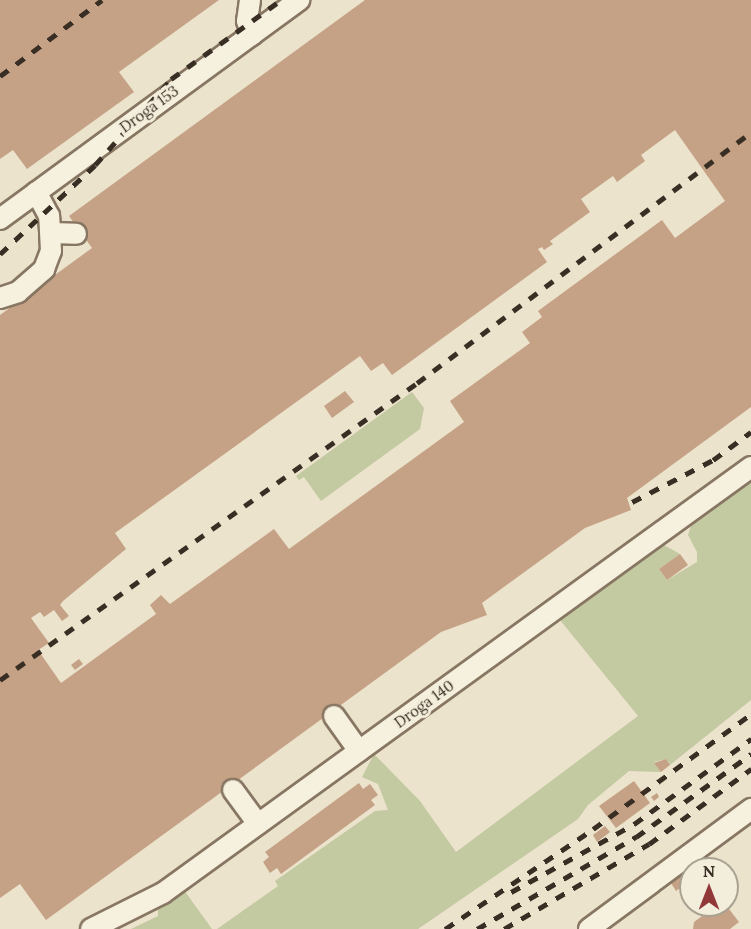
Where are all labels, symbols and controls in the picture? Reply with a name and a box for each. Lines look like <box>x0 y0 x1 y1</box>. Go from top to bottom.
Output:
street label: Droga 153 <box>116 82 182 136</box>
street label: Droga 140 <box>391 676 457 732</box>
north arrow <box>679 857 739 917</box>
text: N <box>703 861 715 881</box>

